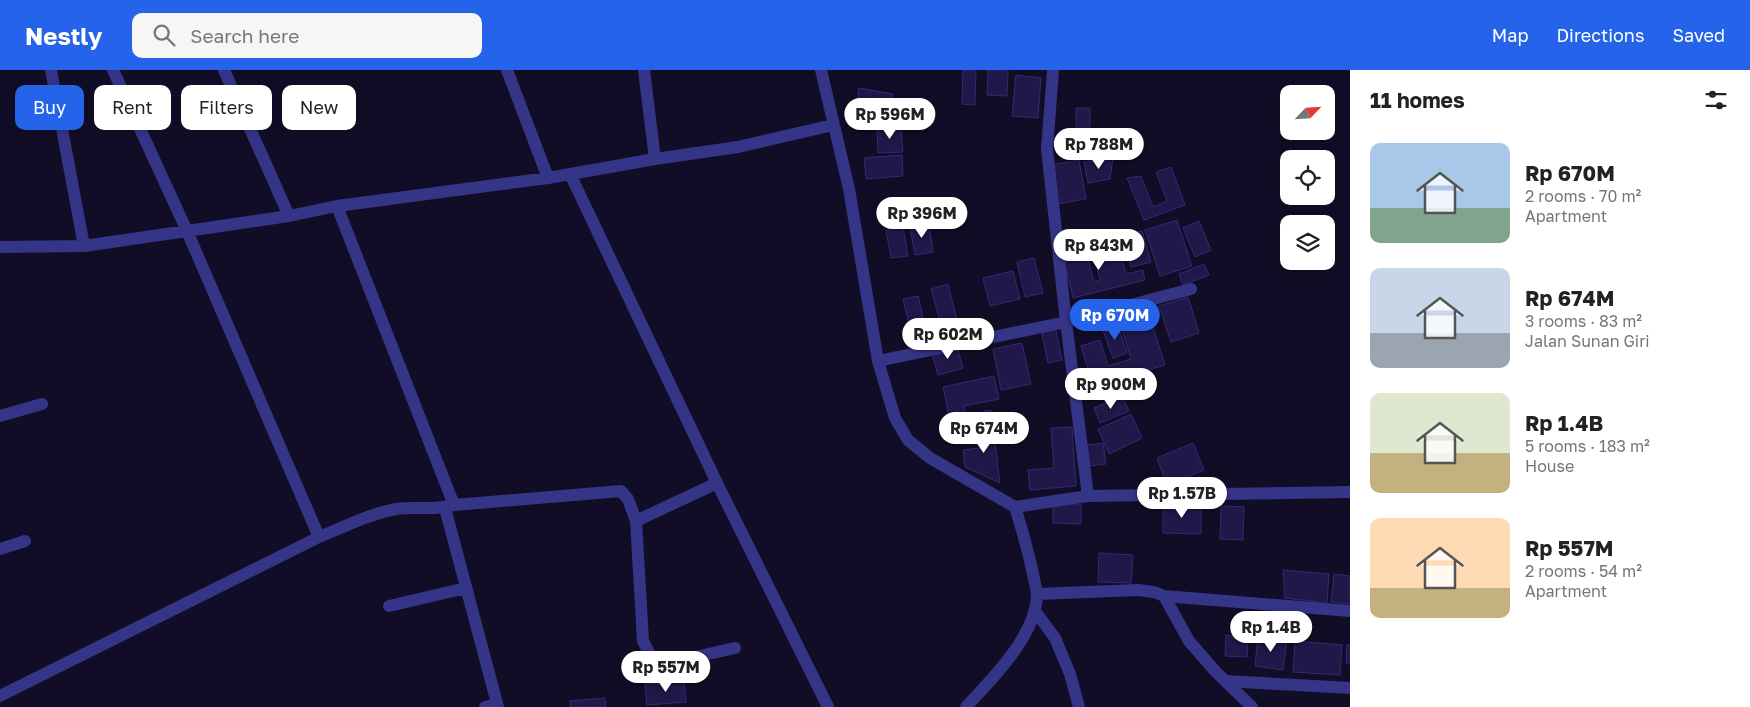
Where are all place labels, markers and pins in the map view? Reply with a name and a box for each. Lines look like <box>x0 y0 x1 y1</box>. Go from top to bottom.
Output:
pin: Rp 596M <box>844 98 936 140</box>
pin: Rp 788M <box>1053 128 1145 170</box>
pin: Rp 396M <box>876 196 968 239</box>
pin: Rp 843M <box>1053 228 1145 271</box>
pin: Rp 670M <box>1069 298 1161 341</box>
pin: Rp 602M <box>902 318 994 360</box>
pin: Rp 900M <box>1065 368 1157 410</box>
pin: Rp 674M <box>938 412 1030 454</box>
pin: Rp 1.57B <box>1130 476 1234 519</box>
pin: Rp 1.4B <box>1225 610 1317 653</box>
pin: Rp 557M <box>620 650 712 693</box>

